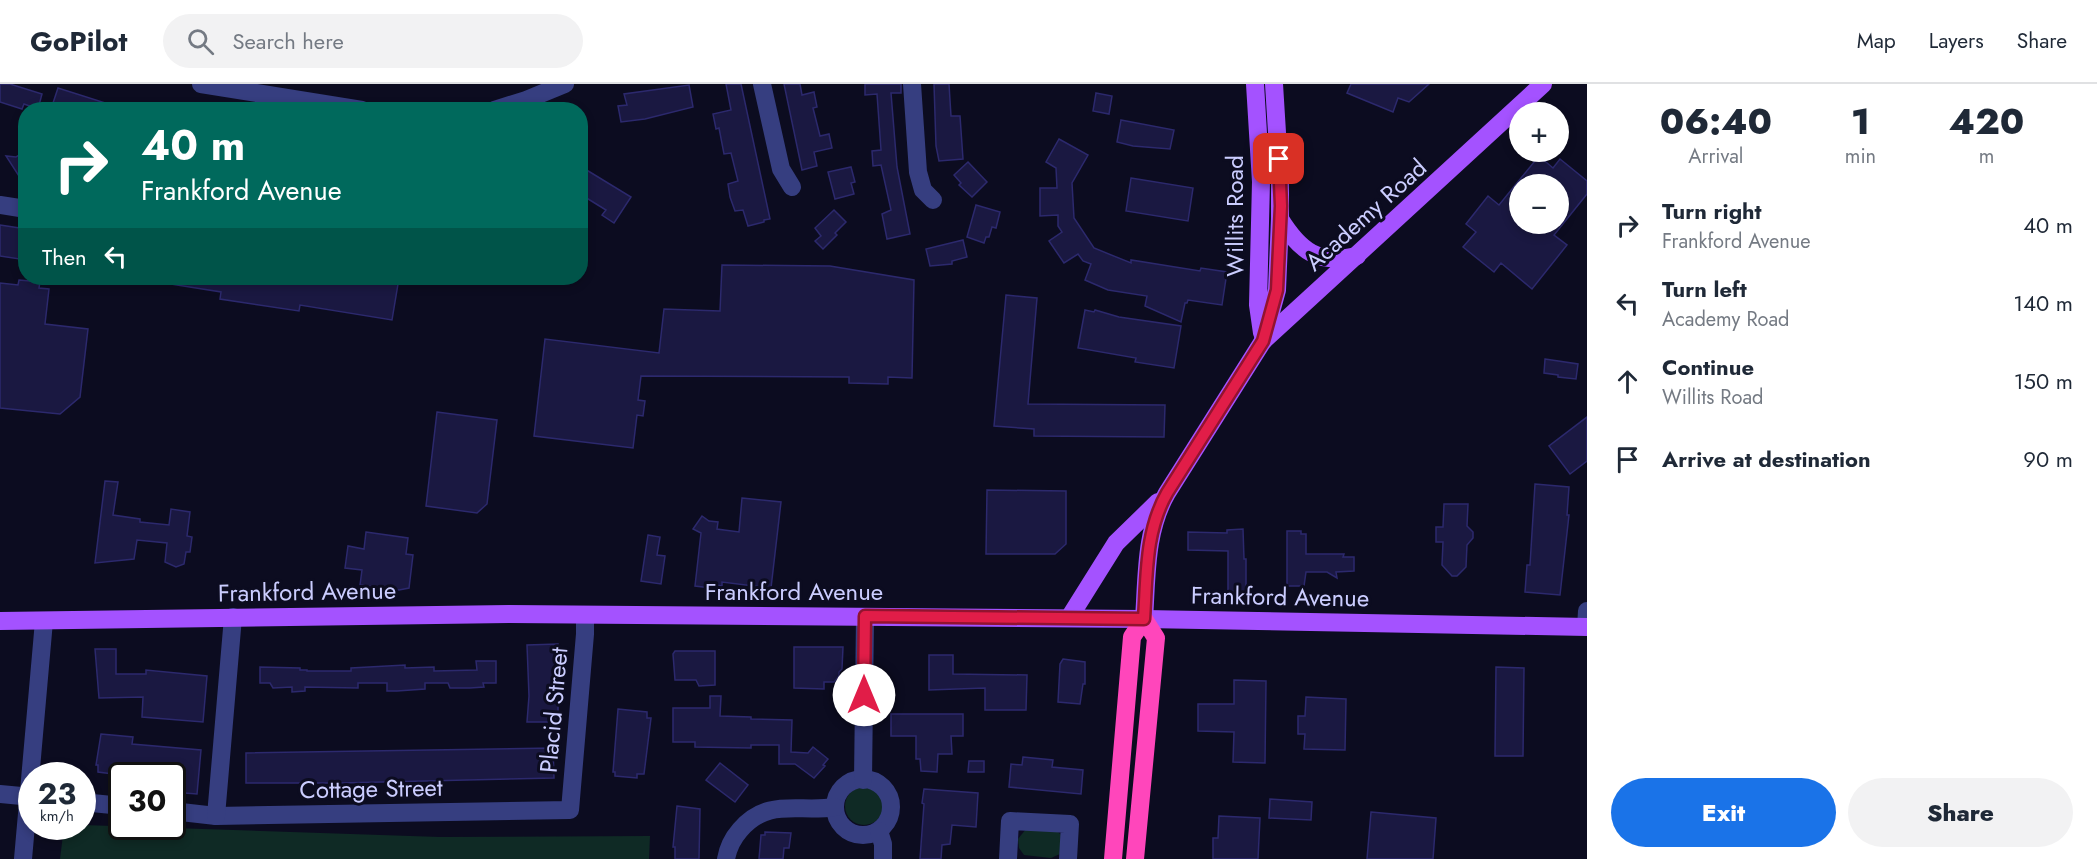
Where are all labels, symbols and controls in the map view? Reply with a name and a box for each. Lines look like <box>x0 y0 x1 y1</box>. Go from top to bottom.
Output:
search box <box>163 14 583 68</box>
text: GoPilot <box>30 21 127 62</box>
icon: search <box>184 25 217 58</box>
text: Search here <box>232 25 344 57</box>
text: Map <box>1857 26 1896 56</box>
text: Layers <box>1929 26 1984 56</box>
text: Share <box>2017 26 2067 56</box>
text: 06:40 <box>1660 95 1772 147</box>
text: 1 <box>1851 95 1870 147</box>
text: 420 <box>1949 95 2024 147</box>
map controls <box>1509 102 1569 234</box>
button: + <box>1509 102 1569 162</box>
text: 40 m <box>141 115 245 176</box>
icon: right <box>42 126 120 204</box>
pin <box>1253 133 1304 184</box>
icon: arrive <box>1262 142 1295 175</box>
text: Arrival <box>1688 142 1743 171</box>
text: min <box>1845 142 1876 171</box>
text: m <box>1979 142 1994 171</box>
street label: Academy Road <box>1297 150 1434 279</box>
street label: Willits Road <box>1217 155 1252 277</box>
text: Frankford Avenue <box>141 171 342 210</box>
button: − <box>1509 174 1569 234</box>
text: Turn right <box>1662 195 1762 227</box>
icon: right <box>1611 209 1644 242</box>
text: 40 m <box>2023 209 2073 241</box>
text: Frankford Avenue <box>1662 227 1811 256</box>
icon: left <box>99 240 132 273</box>
text: Then <box>42 241 87 273</box>
text: Turn left <box>1662 273 1747 305</box>
icon: left <box>1611 287 1644 320</box>
text: 140 m <box>2013 287 2073 319</box>
text: Academy Road <box>1662 305 1790 334</box>
text: Continue <box>1662 351 1754 383</box>
icon: ahead <box>1611 365 1644 398</box>
text: 150 m <box>2014 365 2073 397</box>
text: Willits Road <box>1662 383 1763 412</box>
icon: arrive <box>1611 443 1644 476</box>
text: Arrive at destination <box>1662 443 1871 475</box>
text: 90 m <box>2023 443 2073 475</box>
street label: Frankford Avenue <box>218 572 396 611</box>
street label: Frankford Avenue <box>705 574 883 609</box>
street label: Frankford Avenue <box>1191 577 1369 616</box>
street label: Placid Street <box>531 645 576 774</box>
position arrow <box>832 663 896 727</box>
speed limit sign: 30 <box>108 762 186 840</box>
street label: Cottage Street <box>299 770 443 807</box>
text: 23 <box>38 772 76 815</box>
button: Exit <box>1611 778 1836 847</box>
button: Share <box>1848 778 2073 847</box>
text: km/h <box>40 805 74 827</box>

